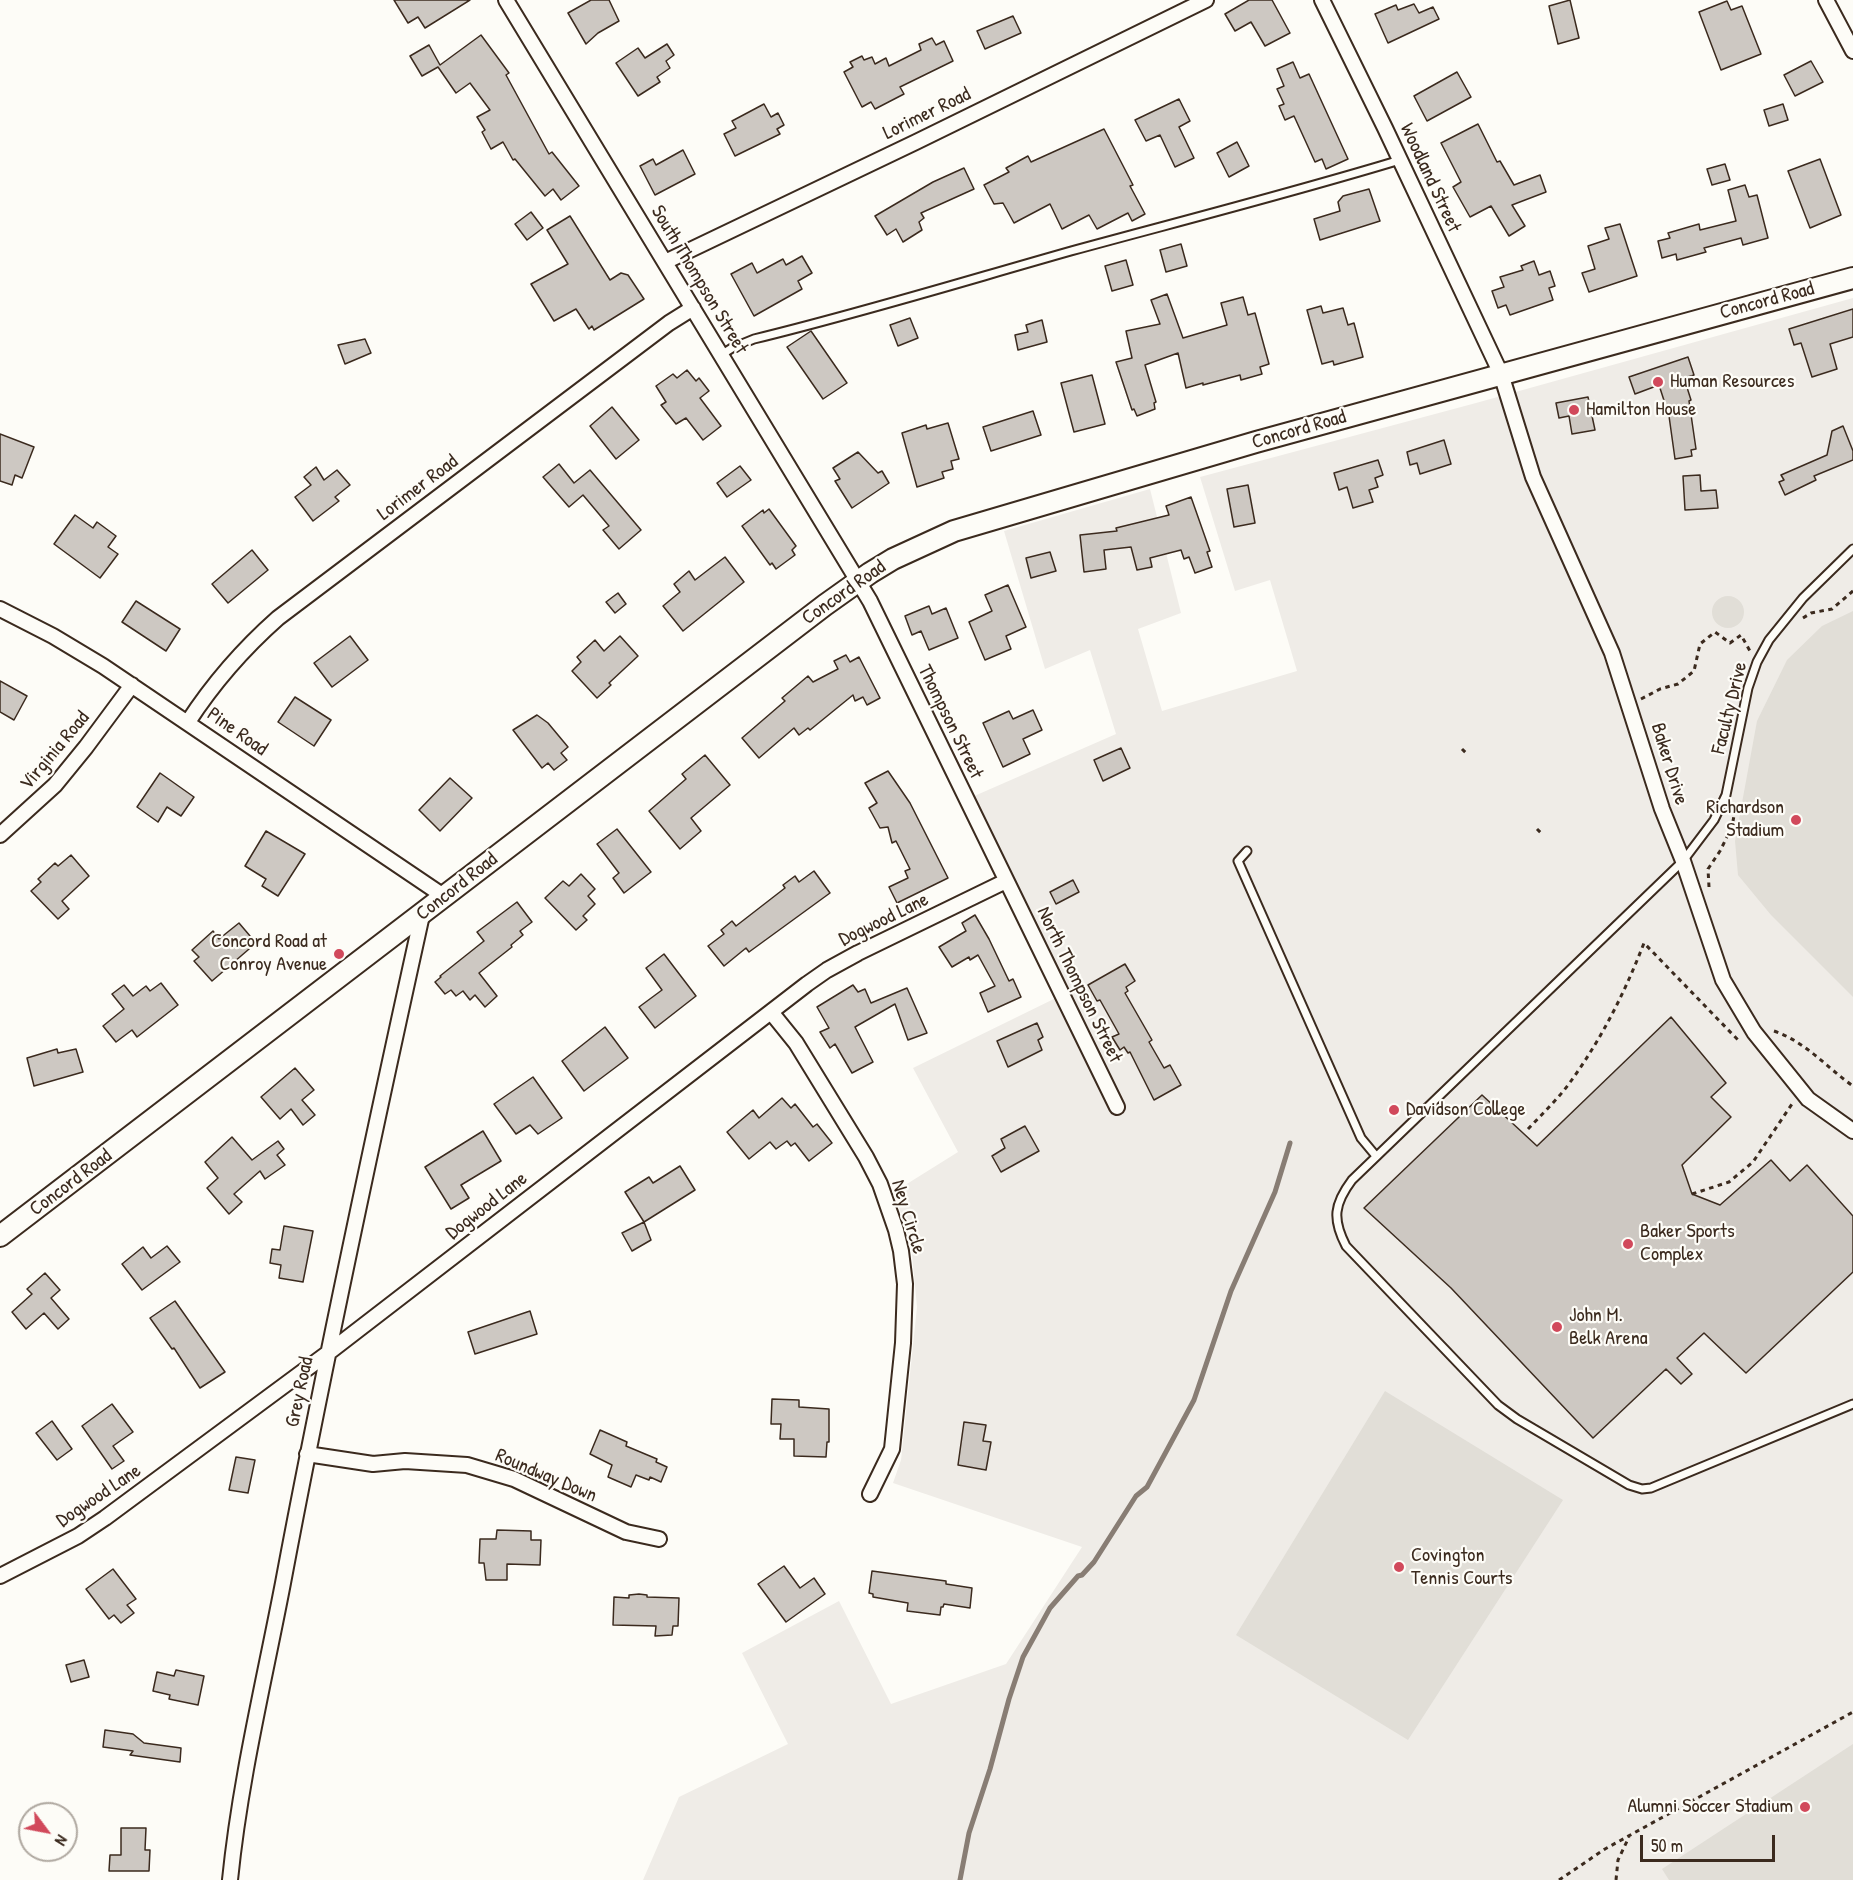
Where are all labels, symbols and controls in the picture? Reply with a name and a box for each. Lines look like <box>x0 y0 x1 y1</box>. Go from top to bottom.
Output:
street label: Lorimer Road <box>879 83 975 145</box>
street label: Woodland Street <box>1394 120 1466 236</box>
street label: South Thompson Street <box>645 201 753 359</box>
street label: Concord Road <box>1717 277 1817 325</box>
place label: Human Resources <box>1670 370 1794 394</box>
marker: Human Resources <box>1651 375 1665 389</box>
place label: Hamilton House <box>1586 398 1696 422</box>
marker: Hamilton House <box>1567 403 1581 417</box>
street label: Concord Road <box>1249 405 1349 455</box>
street label: Lorimer Road <box>373 450 463 526</box>
street label: Concord Road <box>797 555 891 631</box>
street label: Faculty Drive <box>1707 659 1753 757</box>
street label: Thompson Street <box>912 661 988 783</box>
street label: Pine Road <box>202 703 272 761</box>
street label: Virginia Road <box>15 707 95 795</box>
street label: Baker Drive <box>1645 720 1693 808</box>
place label: Richardson Stadium <box>1706 796 1784 843</box>
marker: Richardson Stadium <box>1789 813 1803 827</box>
street label: Concord Road <box>411 848 503 926</box>
street label: Dogwood Lane <box>835 888 933 952</box>
street label: North Thompson Street <box>1031 903 1127 1067</box>
place label: Concord Road at Conroy Avenue <box>211 930 327 977</box>
marker: Concord Road at Conroy Avenue <box>332 947 346 961</box>
place label: Davidson College <box>1406 1098 1525 1122</box>
marker: Davidson College <box>1387 1103 1401 1117</box>
street label: Concord Road <box>25 1144 117 1222</box>
street label: Dogwood Lane <box>442 1167 532 1245</box>
street label: Ney Circle <box>885 1177 931 1257</box>
place label: Baker Sports Complex <box>1640 1220 1735 1267</box>
marker: Baker Sports Complex <box>1621 1237 1635 1251</box>
place label: John M. Belk Arena <box>1569 1304 1648 1351</box>
marker: John M. Belk Arena <box>1550 1320 1564 1334</box>
street label: Grey Road <box>281 1355 319 1429</box>
street label: Roundway Down <box>492 1444 600 1508</box>
street label: Dogwood Lane <box>52 1459 146 1533</box>
place label: Covington Tennis Courts <box>1411 1544 1512 1591</box>
marker: Covington Tennis Courts <box>1392 1560 1406 1574</box>
place label: Alumni Soccer Stadium <box>1627 1795 1793 1819</box>
marker: Alumni Soccer Stadium <box>1798 1800 1812 1814</box>
north arrow <box>18 1802 78 1862</box>
scale bar <box>1643 1823 1778 1861</box>
text: N <box>50 1831 73 1850</box>
text: 50 m <box>1651 1833 1683 1858</box>

